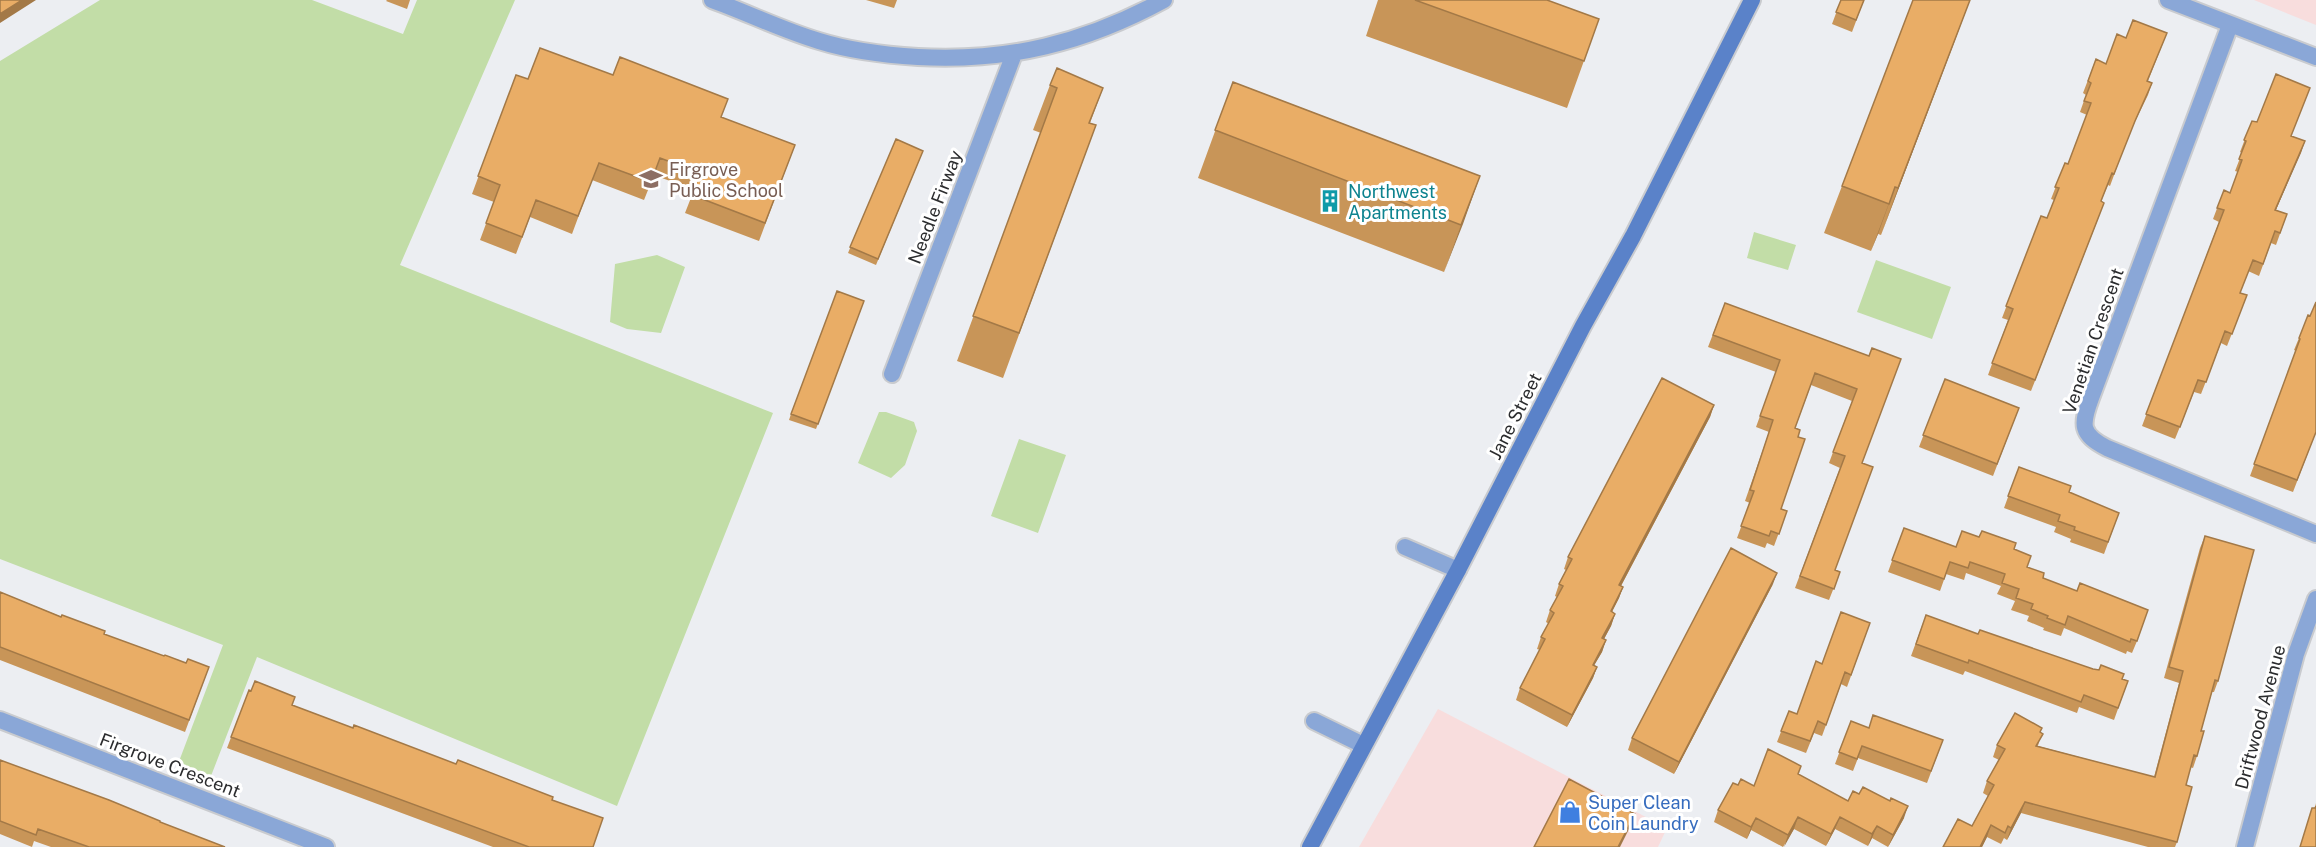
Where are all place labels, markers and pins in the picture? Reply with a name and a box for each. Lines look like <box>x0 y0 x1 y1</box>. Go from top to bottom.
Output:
place label: Firgrove Public School <box>669 159 783 201</box>
school or university icon: Firgrove Public School <box>638 166 664 192</box>
place label: Northwest Apartments <box>1348 181 1447 223</box>
building icon: Northwest Apartments <box>1317 188 1343 214</box>
place label: Super Clean Coin Laundry <box>1588 792 1699 834</box>
shop icon: Super Clean Coin Laundry <box>1557 799 1583 825</box>

